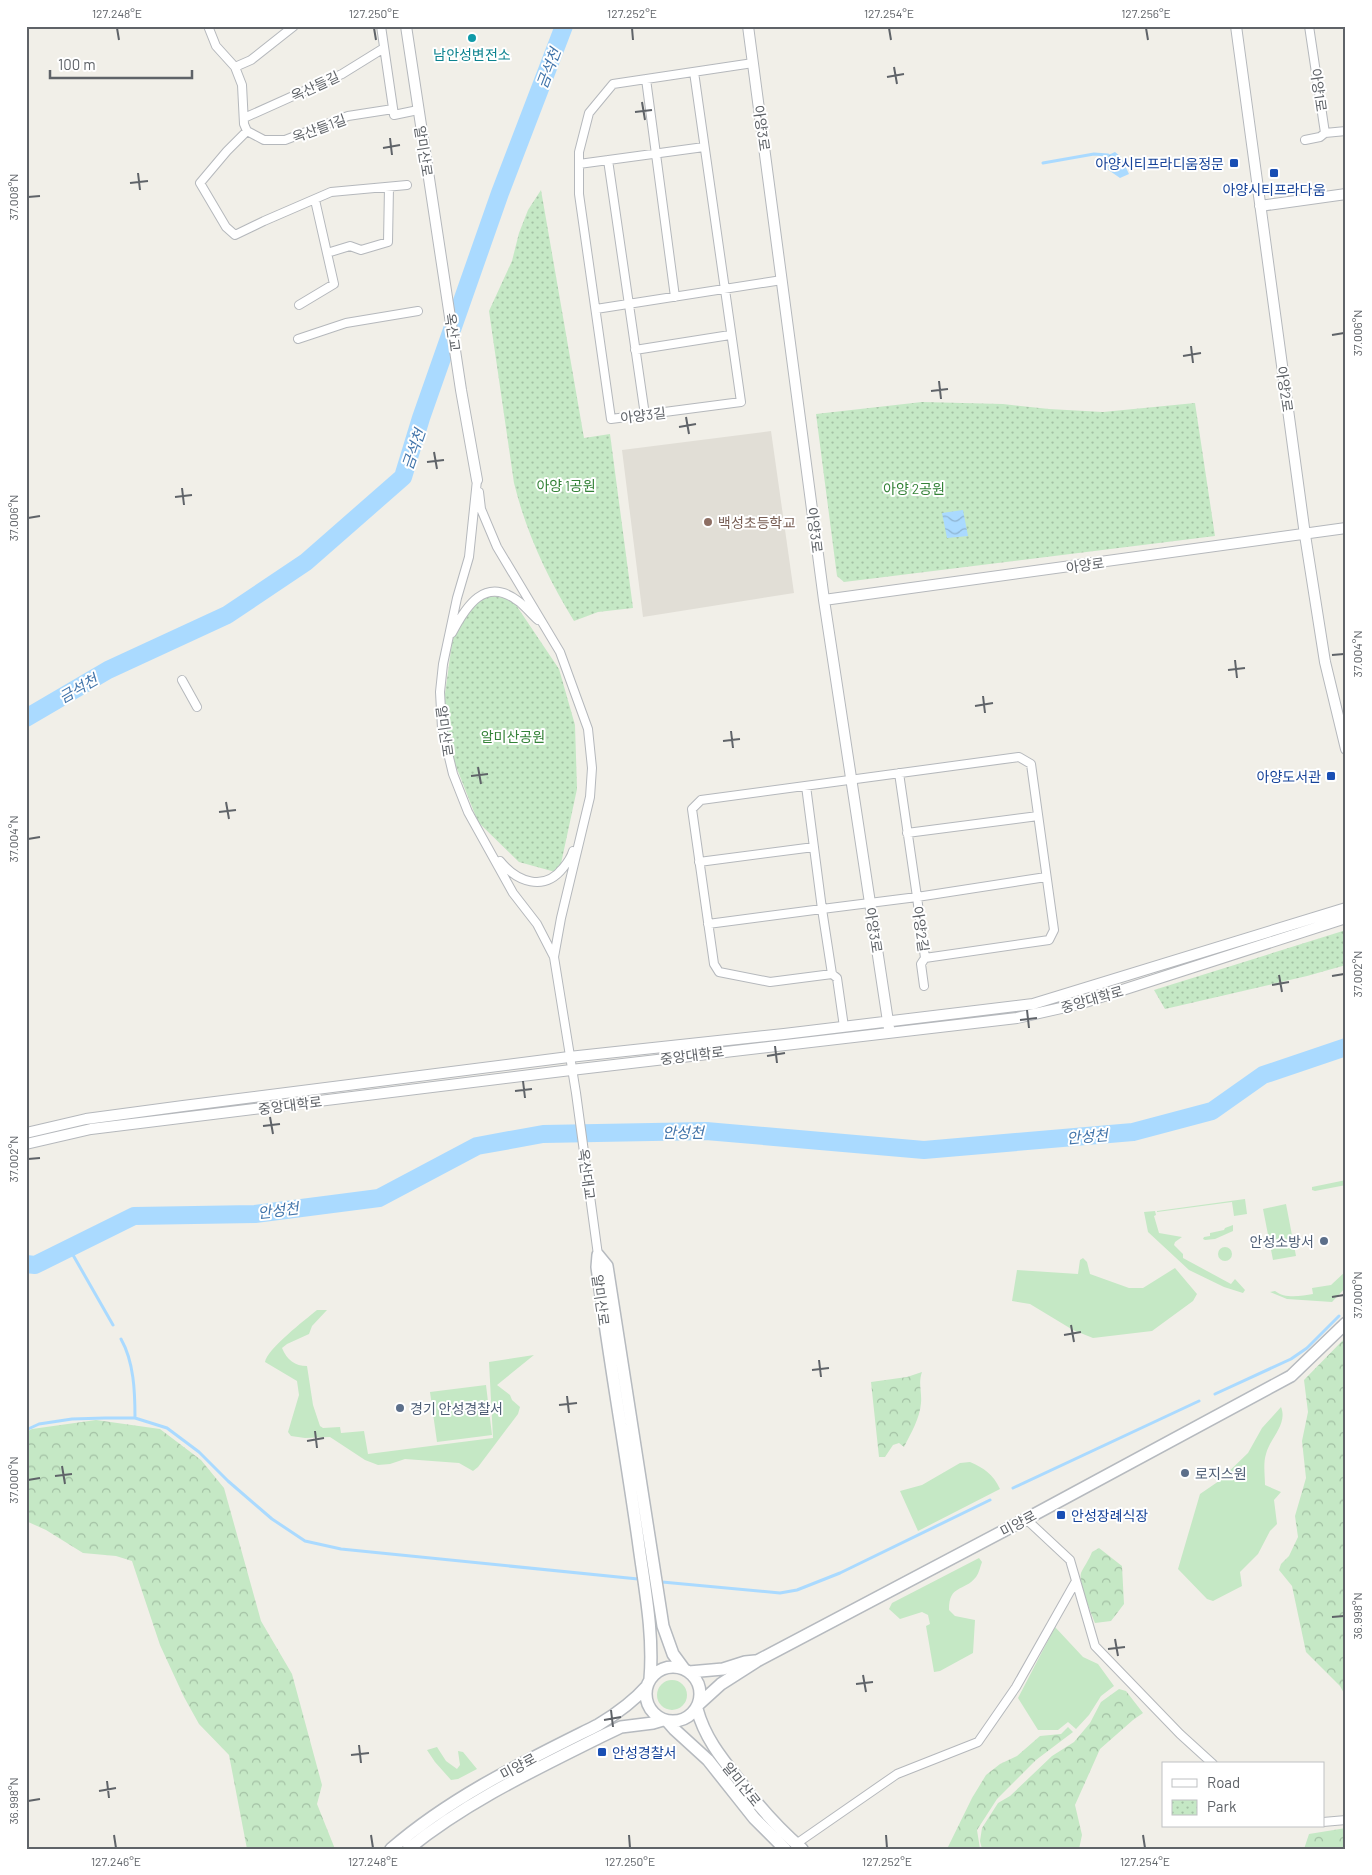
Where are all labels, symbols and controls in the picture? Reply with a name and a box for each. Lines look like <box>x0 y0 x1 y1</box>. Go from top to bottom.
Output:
text: 127.248°E <box>92 6 142 20</box>
text: 127.250°E <box>349 6 399 20</box>
text: 127.252°E <box>607 6 657 20</box>
text: 127.254°E <box>864 6 914 20</box>
text: 127.256°E <box>1121 6 1171 20</box>
marker: 남안성변전소 <box>466 32 478 44</box>
water label: 금석천 <box>532 43 565 91</box>
place label: 남안성변전소 <box>433 46 511 63</box>
scale bar <box>50 48 192 80</box>
text: 100 m <box>58 55 96 73</box>
street label: 옥산들길 <box>288 67 342 105</box>
street label: 아양1로 <box>1308 67 1330 113</box>
street label: 아양3로 <box>750 104 774 152</box>
street label: 옥산들1길 <box>290 110 348 146</box>
street label: 알미산로 <box>412 124 436 178</box>
place label: 아양시티프라디움정문 <box>1095 155 1224 172</box>
marker: 아양시티프라디움정문 <box>1228 157 1240 169</box>
marker: 아양시티프라다움 <box>1268 167 1280 179</box>
text: 37.008°N <box>6 174 20 220</box>
place label: 아양시티프라다움 <box>1222 181 1326 198</box>
text: 37.006°N <box>1350 310 1364 356</box>
street label: 옥산교 <box>442 312 464 352</box>
street label: 아양2로 <box>1273 365 1297 413</box>
street label: 아양3길 <box>619 404 667 426</box>
water label: 금석천 <box>398 424 429 472</box>
park label: 아양 1공원 <box>536 477 596 494</box>
park label: 아양 2공원 <box>883 480 945 497</box>
text: 37.006°N <box>6 495 20 541</box>
street label: 아양3로 <box>804 506 826 554</box>
place label: 백성초등학교 <box>718 514 795 531</box>
marker: 백성초등학교 <box>702 516 714 528</box>
street label: 아양로 <box>1065 554 1105 576</box>
text: 37.004°N <box>1350 630 1364 678</box>
water label: 금석천 <box>56 669 102 706</box>
street label: 알미산로 <box>433 704 457 758</box>
park label: 알미산공원 <box>481 728 545 745</box>
place label: 아양도서관 <box>1257 768 1321 785</box>
marker: 아양도서관 <box>1325 770 1337 782</box>
text: 37.004°N <box>6 815 20 863</box>
street label: 아양2길 <box>909 905 933 953</box>
street label: 아양3로 <box>862 906 886 954</box>
text: 37.002°N <box>1350 951 1364 997</box>
street label: 중앙대학로 <box>1059 982 1125 1016</box>
street label: 중앙대학로 <box>659 1043 725 1067</box>
street label: 중앙대학로 <box>257 1093 323 1117</box>
water label: 안성천 <box>662 1123 706 1141</box>
water label: 안성천 <box>1066 1125 1111 1147</box>
text: 37.002°N <box>6 1136 20 1182</box>
street label: 옥산대교 <box>575 1147 599 1201</box>
water label: 안성천 <box>256 1198 302 1221</box>
place label: 안성소방서 <box>1250 1233 1314 1250</box>
marker: 안성소방서 <box>1318 1235 1330 1247</box>
text: 37.000°N <box>1350 1271 1364 1319</box>
street label: 알미산로 <box>589 1273 613 1327</box>
place label: 경기 안성경찰서 <box>410 1400 503 1417</box>
marker: 경기 안성경찰서 <box>394 1402 406 1414</box>
text: 37.000°N <box>6 1456 20 1504</box>
place label: 로지스원 <box>1195 1465 1247 1482</box>
marker: 로지스원 <box>1179 1467 1191 1479</box>
street label: 미양로 <box>997 1506 1039 1540</box>
place label: 안성장례식장 <box>1071 1507 1148 1524</box>
marker: 안성장례식장 <box>1055 1509 1067 1521</box>
text: 36.998°N <box>1350 1592 1364 1640</box>
place label: 안성경찰서 <box>612 1744 676 1761</box>
marker: 안성경찰서 <box>596 1746 608 1758</box>
street label: 미양로 <box>497 1749 539 1783</box>
street label: 알미산로 <box>719 1759 765 1809</box>
legend <box>1162 1762 1324 1828</box>
text: Road <box>1207 1773 1240 1791</box>
text: 36.998°N <box>6 1777 20 1825</box>
text: Park <box>1207 1797 1237 1815</box>
text: 127.246°E <box>91 1854 141 1868</box>
text: 127.248°E <box>348 1854 398 1868</box>
text: 127.250°E <box>605 1854 655 1868</box>
text: 127.252°E <box>862 1854 912 1868</box>
text: 127.254°E <box>1120 1854 1170 1868</box>

